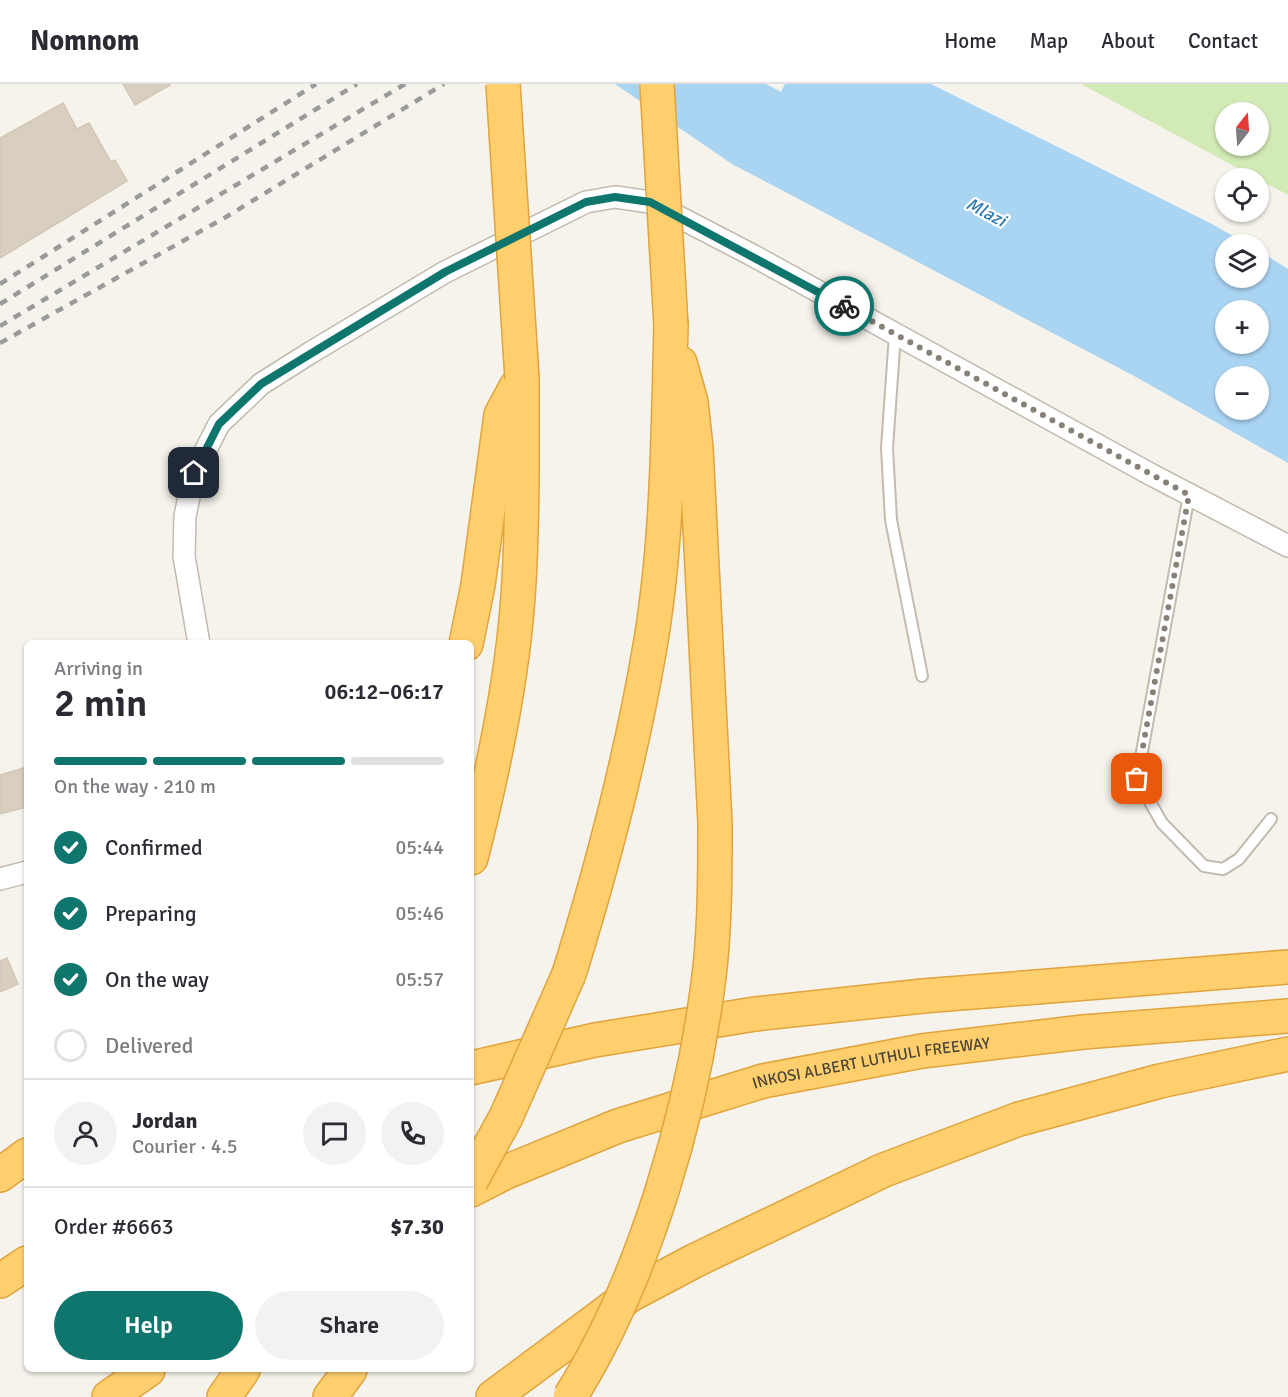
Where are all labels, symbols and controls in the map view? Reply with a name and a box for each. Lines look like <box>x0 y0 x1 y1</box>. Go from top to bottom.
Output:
text: Nomnom <box>30 24 139 58</box>
text: Home <box>944 28 997 54</box>
text: Map <box>1030 28 1068 54</box>
text: About <box>1101 28 1155 54</box>
text: Contact <box>1188 28 1258 54</box>
north arrow <box>1215 102 1269 156</box>
map controls <box>1215 102 1269 420</box>
button: locate <box>1215 168 1269 222</box>
water label: Mlazi <box>962 192 1012 233</box>
button: layers <box>1215 234 1269 288</box>
courier <box>814 276 874 336</box>
icon: bike <box>828 290 861 323</box>
button: + <box>1215 300 1269 354</box>
button: − <box>1215 366 1269 420</box>
pin <box>168 447 219 498</box>
icon: home <box>177 456 210 489</box>
text: Arriving in <box>54 656 143 681</box>
text: 06:12–06:17 <box>325 678 444 705</box>
text: 2 min <box>54 679 147 727</box>
pin <box>1111 753 1162 804</box>
icon: bag <box>1120 762 1153 795</box>
text: On the way · 210 m <box>54 774 216 799</box>
icon: check <box>54 831 87 864</box>
text: Confirmed <box>105 834 203 861</box>
text: 05:44 <box>395 835 444 860</box>
icon: check <box>54 897 87 930</box>
text: Preparing <box>105 900 197 927</box>
text: 05:46 <box>395 901 444 926</box>
icon: check <box>54 963 87 996</box>
text: On the way <box>105 966 209 993</box>
text: 05:57 <box>395 967 444 992</box>
text: Delivered <box>105 1032 193 1059</box>
street label: INKOSI ALBERT LUTHULI FREEWAY <box>750 1033 991 1094</box>
button: person <box>54 1102 117 1165</box>
button: chat <box>303 1102 366 1165</box>
button: phone <box>381 1102 444 1165</box>
text: Jordan <box>132 1107 198 1134</box>
text: Courier · 4.5 <box>132 1134 238 1159</box>
text: Order #6663 <box>54 1213 174 1240</box>
text: $7.30 <box>390 1213 444 1240</box>
button: Help <box>54 1291 243 1360</box>
button: Share <box>255 1291 444 1360</box>

